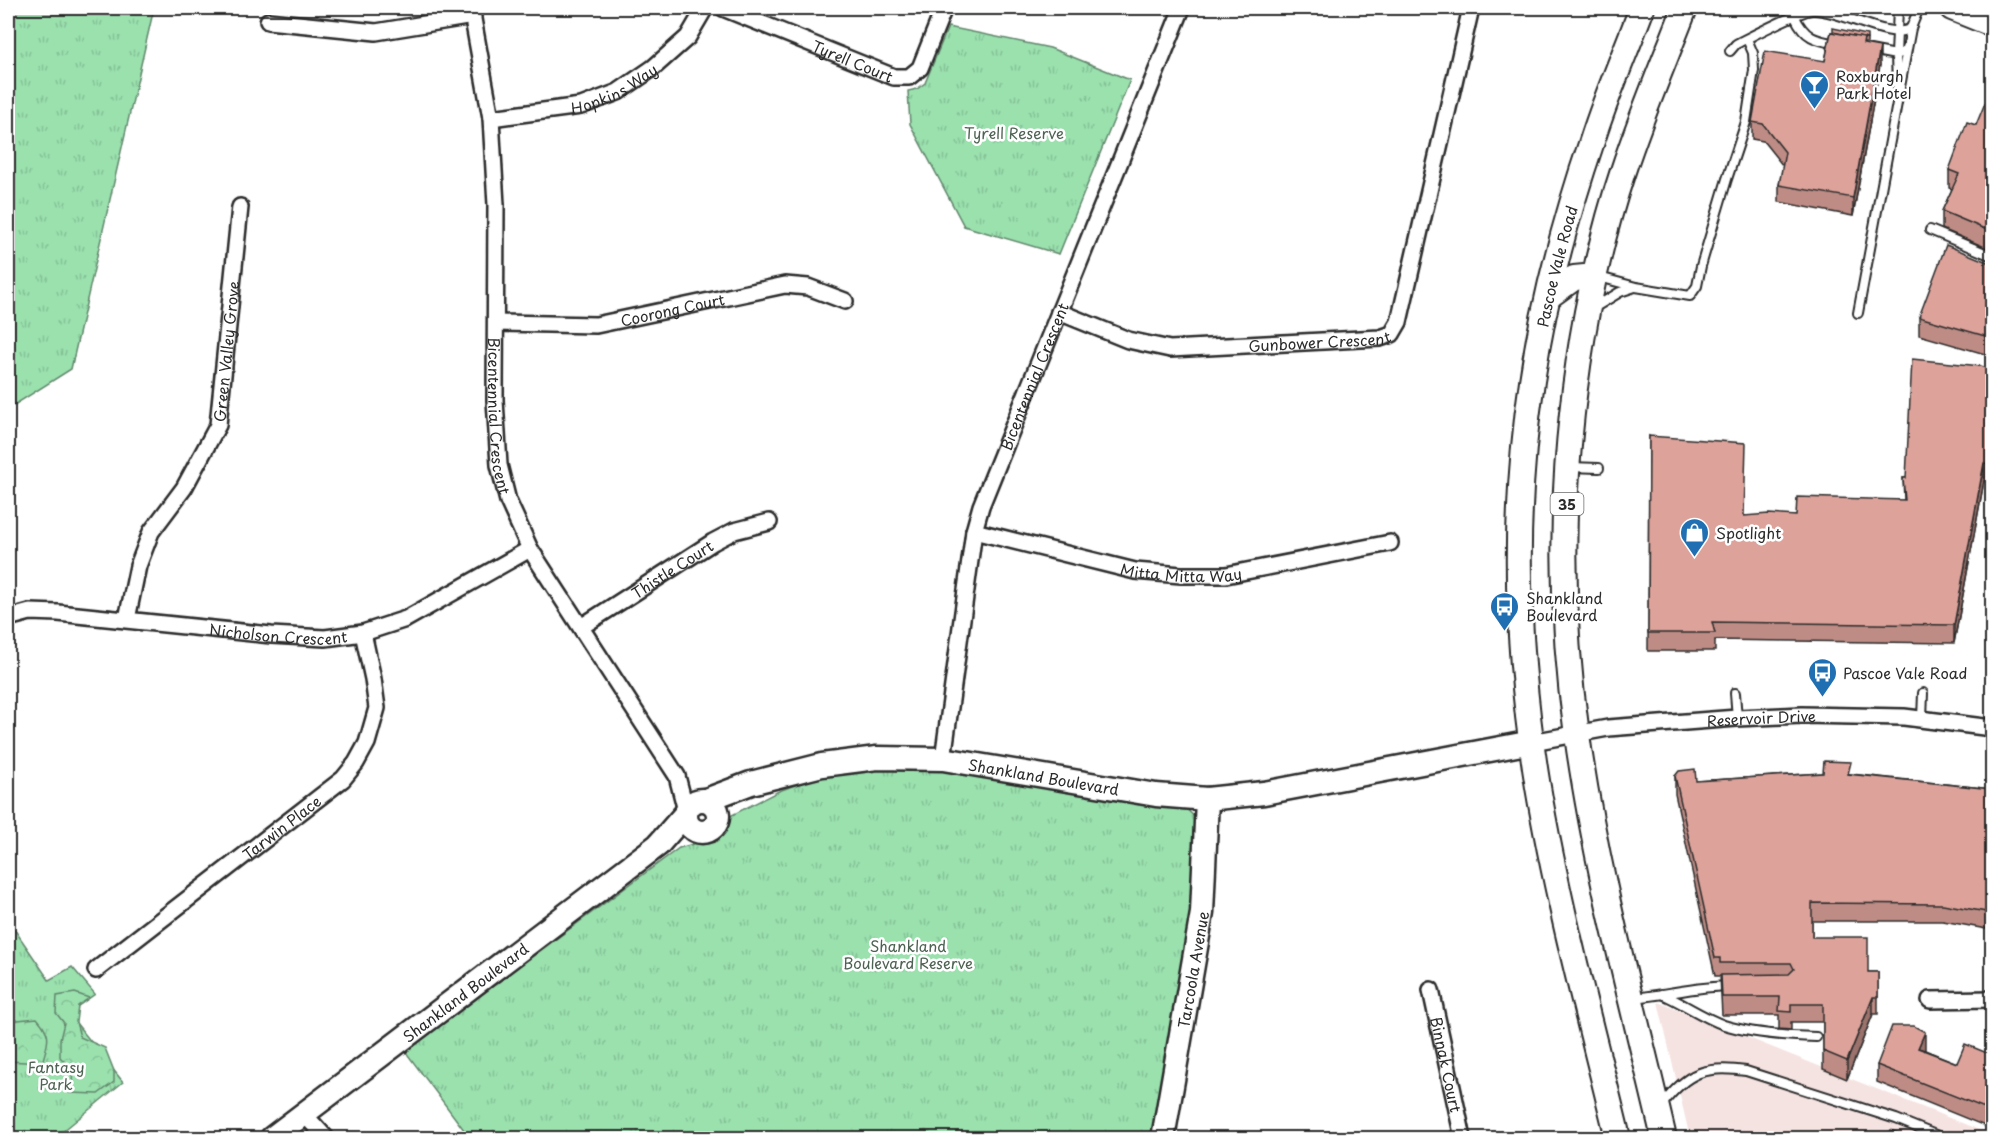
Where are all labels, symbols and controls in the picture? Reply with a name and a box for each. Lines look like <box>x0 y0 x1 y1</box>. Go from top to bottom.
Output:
street label: Tyrell Court <box>809 34 897 87</box>
street label: Hopkins Way <box>569 57 662 119</box>
place label: Roxburgh Park Hotel <box>1836 64 1912 104</box>
bar icon: Roxburgh Park Hotel <box>1799 68 1831 110</box>
park label: Tyrell Reserve <box>964 121 1064 144</box>
street label: Pascoe Vale Road <box>1530 203 1582 329</box>
street label: Green Valley Grove <box>207 280 244 423</box>
street label: Coorong Court <box>618 287 726 331</box>
street label: Bicentennial Crescent <box>993 299 1073 453</box>
street label: Gunbower Crescent <box>1248 324 1394 356</box>
street label: Bicentennial Crescent <box>483 337 517 496</box>
road number: 35 <box>1550 493 1584 515</box>
shop icon: Spotlight <box>1679 516 1711 558</box>
place label: Spotlight <box>1716 521 1781 544</box>
street label: Thistle Court <box>626 534 717 603</box>
street label: Mitta Mitta Way <box>1118 556 1244 587</box>
place label: Shankland Boulevard <box>1526 586 1603 626</box>
bus stop icon: Shankland Boulevard <box>1489 590 1521 632</box>
street label: Nicholson Crescent <box>208 617 348 649</box>
bus stop icon: Pascoe Vale Road <box>1806 656 1838 698</box>
place label: Pascoe Vale Road <box>1843 661 1967 684</box>
street label: Reservoir Drive <box>1706 703 1816 732</box>
street label: Shankland Boulevard <box>967 752 1121 800</box>
street label: Tarwin Place <box>237 789 325 865</box>
street label: Tarcoola Avenue <box>1171 909 1214 1030</box>
park label: Shankland Boulevard Reserve <box>843 934 973 974</box>
street label: Shankland Boulevard <box>397 936 532 1047</box>
street label: Binnak Court <box>1426 1014 1469 1114</box>
park label: Fantasy Park <box>27 1055 85 1095</box>

